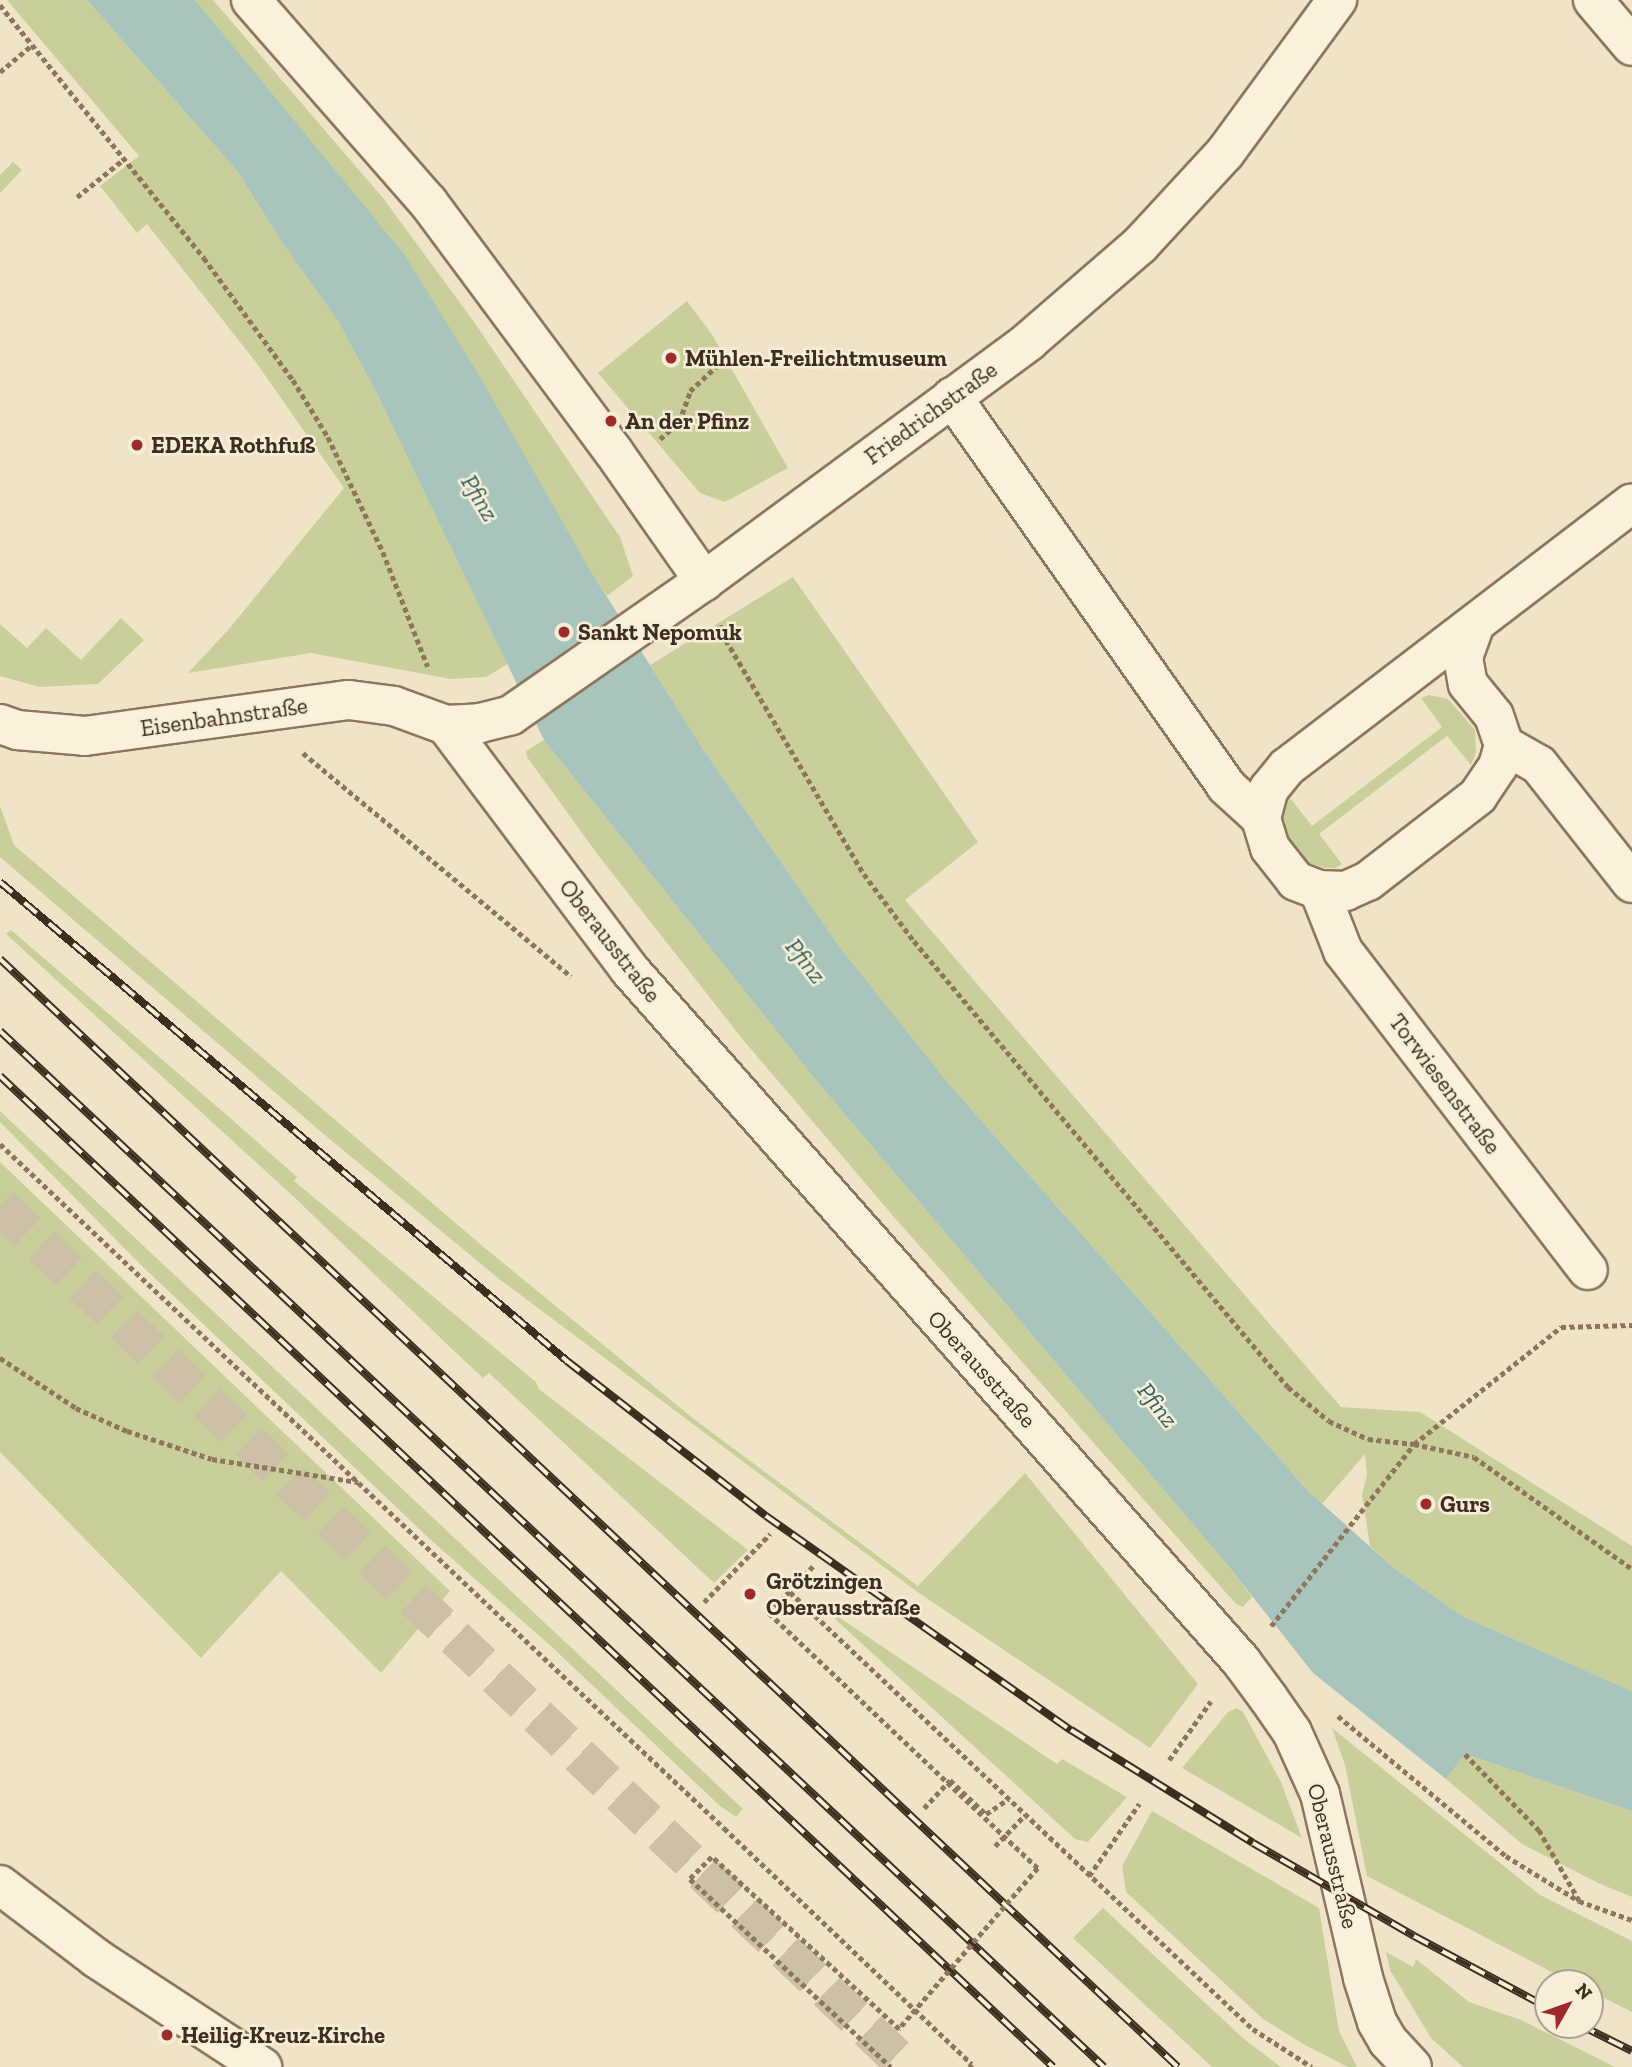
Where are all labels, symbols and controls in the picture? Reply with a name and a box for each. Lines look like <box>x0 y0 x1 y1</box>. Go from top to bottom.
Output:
place label: Mühlen-Freilichtmuseum <box>685 344 947 372</box>
marker: Mühlen-Freilichtmuseum <box>663 350 679 366</box>
street label: Friedrichstraße <box>859 356 1003 470</box>
place label: An der Pfinz <box>625 407 749 435</box>
marker: An der Pfinz <box>603 413 619 429</box>
place label: EDEKA Rothfuß <box>151 431 316 459</box>
marker: EDEKA Rothfuß <box>129 437 145 453</box>
water label: Pfinz <box>455 470 505 526</box>
place label: Sankt Nepomuk <box>578 618 742 646</box>
marker: Sankt Nepomuk <box>556 624 572 640</box>
street label: Eisenbahnstraße <box>139 692 309 742</box>
street label: Oberausstraße <box>553 874 667 1008</box>
water label: Pfinz <box>780 933 832 989</box>
street label: Torwiesenstraße <box>1383 1008 1507 1160</box>
street label: Oberausstraße <box>922 1305 1042 1433</box>
water label: Pfinz <box>1132 1377 1184 1433</box>
place label: Gurs <box>1440 1490 1490 1518</box>
marker: Gurs <box>1418 1496 1434 1512</box>
place label: Grötzingen Oberausstraße <box>766 1567 920 1621</box>
marker: Grötzingen Oberausstraße <box>740 1584 760 1604</box>
street label: Oberausstraße <box>1302 1781 1364 1931</box>
north arrow <box>1534 1969 1604 2039</box>
text: N <box>1570 1979 1597 2004</box>
place label: Heilig-Kreuz-Kirche <box>181 2021 385 2049</box>
marker: Heilig-Kreuz-Kirche <box>159 2027 175 2043</box>

